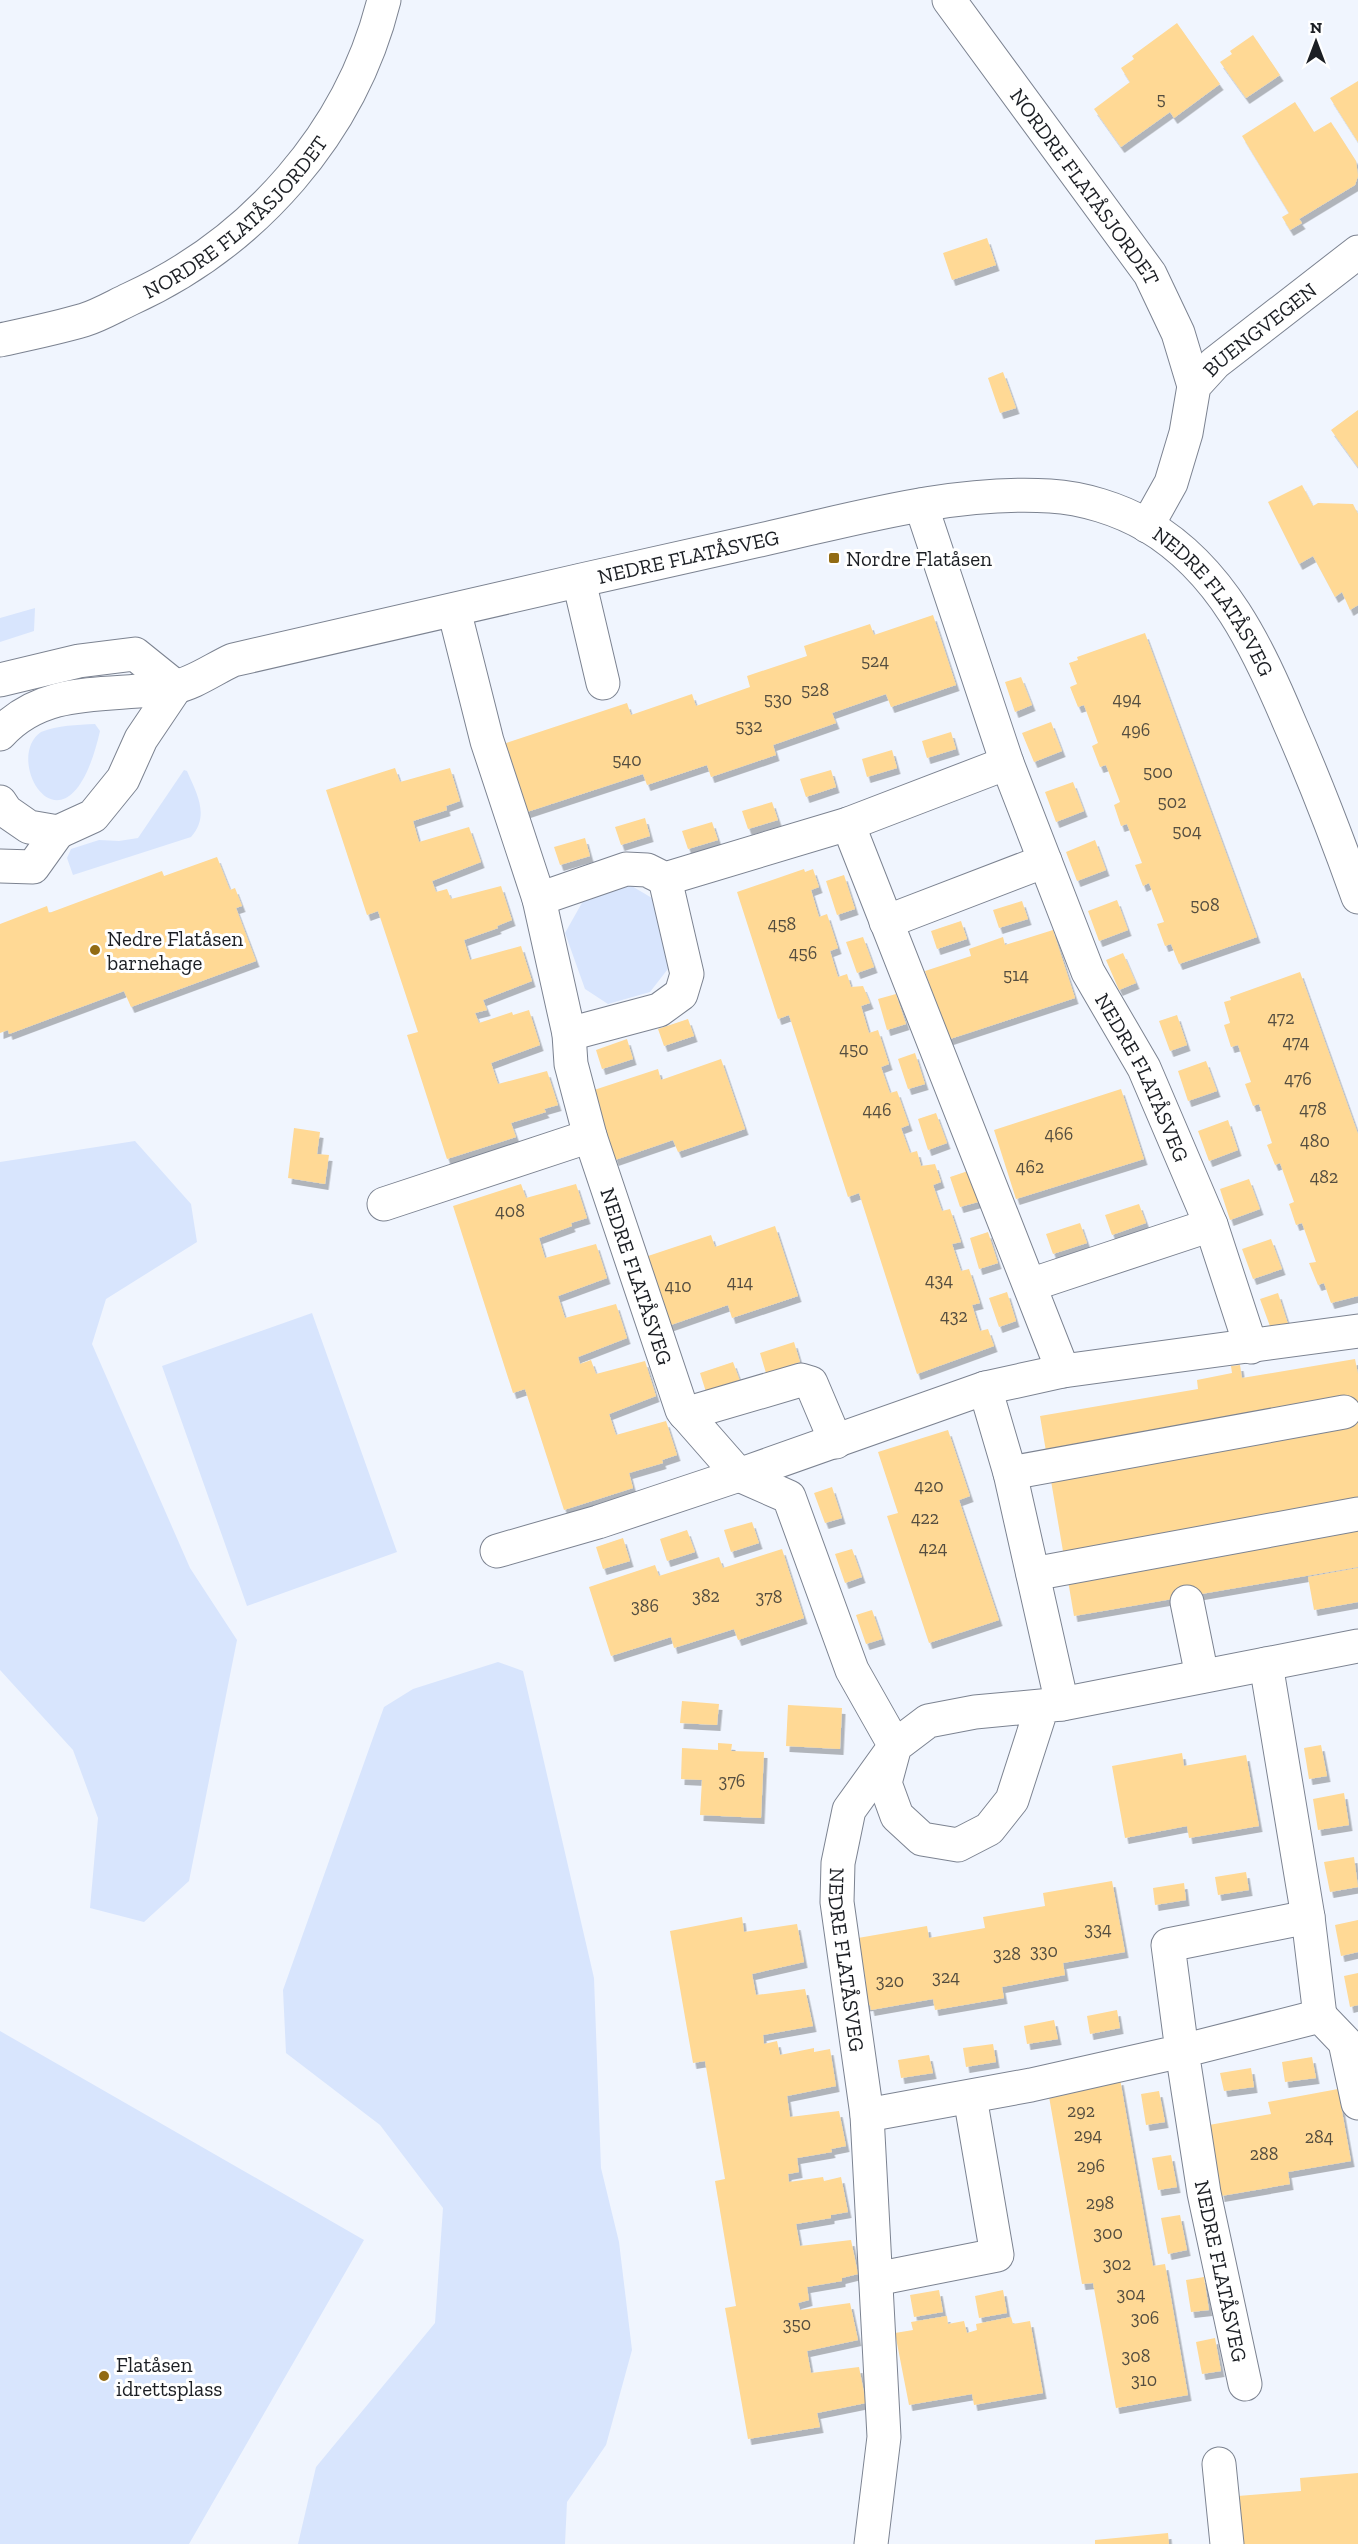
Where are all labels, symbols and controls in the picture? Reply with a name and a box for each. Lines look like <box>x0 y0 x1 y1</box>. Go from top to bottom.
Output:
north arrow <box>1286 12 1346 72</box>
text: N <box>1310 18 1322 37</box>
street label: NORDRE FLATÅSJORDET <box>1005 83 1166 288</box>
house number: 5 <box>1156 88 1166 110</box>
street label: NORDRE FLATÅSJORDET <box>139 131 332 303</box>
street label: BUENGVEGEN <box>1197 277 1321 381</box>
street label: NEDRE FLATÅSVEG <box>1148 520 1280 680</box>
street label: NEDRE FLATÅSVEG <box>595 524 781 589</box>
place label: Nordre Flatåsen <box>846 546 992 571</box>
marker: Nordre Flatåsen <box>827 551 841 565</box>
house number: 524 <box>861 650 889 672</box>
house number: 528 <box>801 679 829 701</box>
house number: 530 <box>764 688 792 710</box>
house number: 494 <box>1113 688 1142 710</box>
house number: 532 <box>735 715 763 737</box>
house number: 496 <box>1122 719 1150 741</box>
house number: 540 <box>612 749 642 771</box>
house number: 500 <box>1143 761 1173 783</box>
house number: 502 <box>1158 791 1186 813</box>
house number: 504 <box>1172 820 1202 842</box>
house number: 508 <box>1190 894 1220 916</box>
house number: 458 <box>768 913 796 935</box>
place label: Nedre Flatåsen barnehage <box>106 926 243 975</box>
house number: 456 <box>789 942 817 964</box>
marker: Nedre Flatåsen barnehage <box>88 943 102 957</box>
house number: 514 <box>1003 964 1029 986</box>
street label: NEDRE FLATÅSVEG <box>1090 988 1195 1165</box>
house number: 472 <box>1267 1007 1295 1029</box>
house number: 474 <box>1282 1031 1310 1053</box>
house number: 450 <box>839 1038 869 1060</box>
house number: 476 <box>1284 1068 1312 1090</box>
house number: 478 <box>1299 1098 1327 1120</box>
house number: 446 <box>863 1099 891 1121</box>
house number: 466 <box>1045 1123 1073 1145</box>
house number: 480 <box>1300 1130 1330 1152</box>
house number: 462 <box>1016 1156 1044 1178</box>
house number: 482 <box>1310 1166 1338 1188</box>
street label: NEDRE FLATÅSVEG <box>596 1184 678 1368</box>
house number: 408 <box>495 1200 525 1222</box>
house number: 434 <box>925 1269 953 1291</box>
house number: 414 <box>727 1271 753 1293</box>
house number: 410 <box>665 1275 692 1297</box>
house number: 432 <box>940 1305 968 1327</box>
house number: 420 <box>914 1475 944 1497</box>
house number: 422 <box>911 1507 939 1529</box>
house number: 424 <box>919 1537 948 1559</box>
house number: 382 <box>692 1585 720 1607</box>
house number: 378 <box>756 1586 782 1608</box>
house number: 386 <box>631 1595 659 1617</box>
house number: 376 <box>719 1770 745 1792</box>
street label: NEDRE FLATÅSVEG <box>824 1867 870 2053</box>
house number: 334 <box>1084 1918 1112 1940</box>
house number: 330 <box>1030 1940 1058 1962</box>
house number: 328 <box>993 1943 1021 1965</box>
house number: 324 <box>932 1966 960 1988</box>
house number: 320 <box>876 1970 904 1992</box>
house number: 292 <box>1067 2100 1095 2122</box>
house number: 294 <box>1074 2124 1103 2146</box>
house number: 284 <box>1305 2126 1334 2148</box>
house number: 288 <box>1250 2143 1278 2165</box>
house number: 296 <box>1077 2155 1105 2177</box>
street label: NEDRE FLATÅSVEG <box>1190 2178 1252 2364</box>
house number: 298 <box>1086 2192 1114 2214</box>
house number: 300 <box>1093 2222 1123 2244</box>
house number: 302 <box>1103 2253 1131 2275</box>
house number: 304 <box>1117 2283 1146 2305</box>
house number: 306 <box>1131 2307 1159 2329</box>
house number: 350 <box>783 2313 811 2335</box>
house number: 308 <box>1122 2345 1150 2367</box>
place label: Flatåsen idrettsplass <box>116 2352 223 2401</box>
marker: Flatåsen idrettsplass <box>97 2369 111 2383</box>
house number: 310 <box>1131 2369 1157 2391</box>

